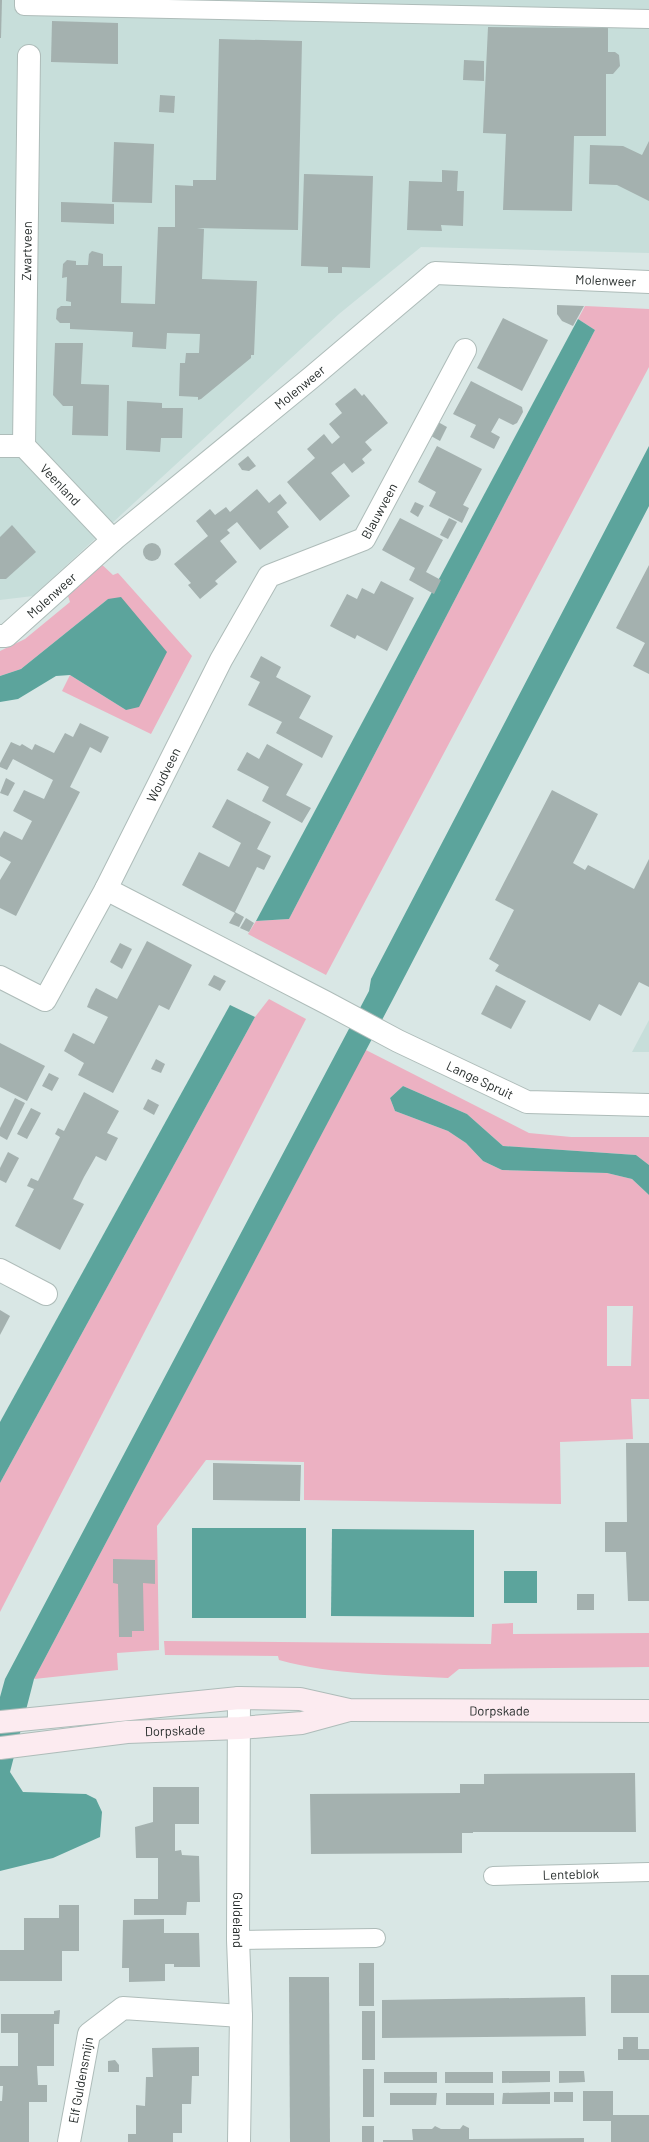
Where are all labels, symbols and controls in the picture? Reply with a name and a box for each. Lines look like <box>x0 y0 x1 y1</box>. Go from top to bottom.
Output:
street label: Zwartveen <box>18 221 35 281</box>
street label: Molenweer <box>575 271 637 289</box>
street label: Molenweer <box>271 361 328 413</box>
street label: Veenland <box>37 460 84 509</box>
street label: Blauwveen <box>358 480 400 542</box>
street label: Molenweer <box>23 569 80 622</box>
street label: Woudveen <box>143 745 184 805</box>
street label: Lange Spruit <box>444 1057 516 1102</box>
street label: Dorpskade <box>469 1702 530 1719</box>
street label: Dorpskade <box>144 1721 206 1739</box>
street label: Lenteblok <box>543 1865 600 1883</box>
street label: Guldeland <box>230 1892 246 1948</box>
street label: Elf Guldensmijn <box>65 2035 96 2125</box>

